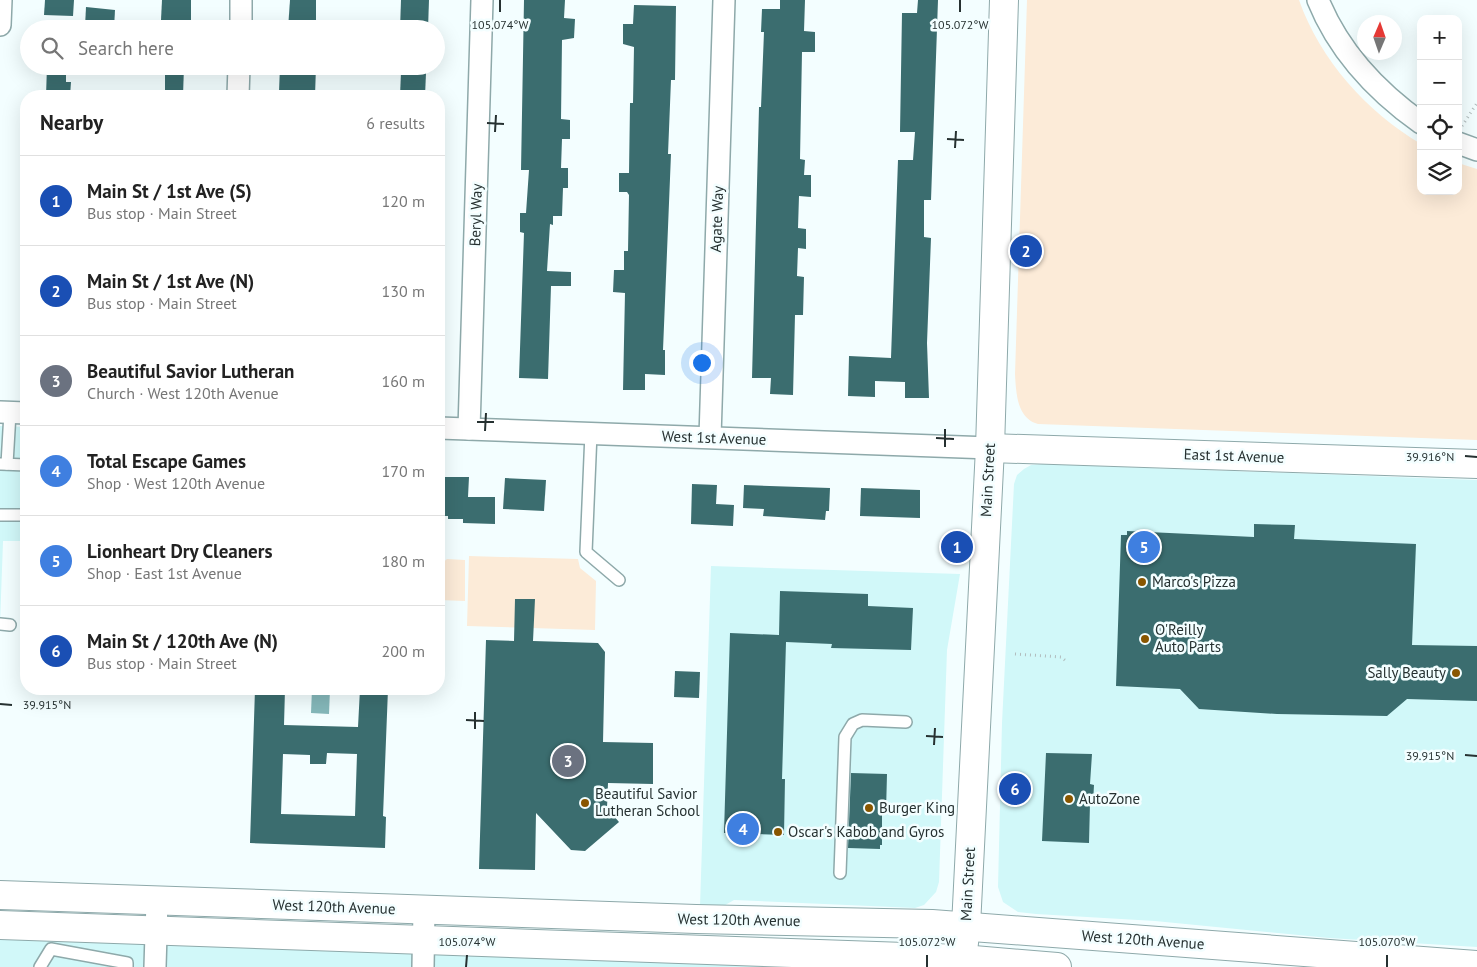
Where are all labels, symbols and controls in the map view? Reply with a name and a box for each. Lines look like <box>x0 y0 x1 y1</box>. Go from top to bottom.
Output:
north arrow <box>1357 15 1402 60</box>
map controls <box>1417 15 1462 195</box>
button: + <box>1417 15 1462 60</box>
text: 105.074°W <box>472 17 528 32</box>
text: 105.072°W <box>932 17 988 32</box>
search box <box>20 20 445 75</box>
icon: search <box>38 34 66 62</box>
text: Search here <box>78 36 174 60</box>
button: − <box>1417 60 1462 105</box>
button: locate <box>1417 105 1462 150</box>
text: Nearby <box>40 109 103 136</box>
text: 6 results <box>366 113 425 133</box>
button: layers <box>1417 150 1462 195</box>
text: Main St / 1st Ave (S) <box>87 179 252 203</box>
street label: Beryl Way <box>465 183 486 247</box>
street label: Agate Way <box>706 185 727 253</box>
text: 1 <box>51 191 61 211</box>
text: 120 m <box>382 191 425 211</box>
text: Bus stop · Main Street <box>87 203 237 223</box>
pin: 2 <box>1010 232 1042 270</box>
text: Main St / 1st Ave (N) <box>87 269 254 293</box>
text: 2 <box>51 281 61 301</box>
text: 130 m <box>382 281 425 301</box>
text: Bus stop · Main Street <box>87 293 237 313</box>
your location <box>689 350 715 376</box>
text: Beautiful Savior Lutheran <box>87 359 294 383</box>
text: 3 <box>51 371 61 391</box>
text: 160 m <box>382 371 425 391</box>
text: Church · West 120th Avenue <box>87 383 279 403</box>
street label: West 1st Avenue <box>661 426 767 449</box>
street label: Main Street <box>976 443 999 517</box>
street label: East 1st Avenue <box>1183 444 1285 467</box>
text: Total Escape Games <box>87 449 246 473</box>
text: 39.916°N <box>1406 449 1454 464</box>
text: 4 <box>51 461 61 481</box>
text: 170 m <box>382 461 425 481</box>
text: Shop · West 120th Avenue <box>87 473 265 493</box>
pin: 1 <box>941 528 973 566</box>
pin: 5 <box>1128 528 1160 566</box>
text: Lionheart Dry Cleaners <box>87 539 272 563</box>
text: 5 <box>51 551 61 571</box>
text: 180 m <box>382 551 425 571</box>
text: Shop · East 1st Avenue <box>87 563 242 583</box>
place label: Marco's Pizza <box>1152 572 1236 591</box>
marker: Marco's Pizza <box>1136 576 1148 588</box>
place label: O'Reilly Auto Parts <box>1155 620 1221 656</box>
text: Main St / 120th Ave (N) <box>87 629 278 653</box>
marker: O'Reilly Auto Parts <box>1139 633 1151 645</box>
text: 6 <box>51 641 61 661</box>
text: 200 m <box>382 641 425 661</box>
text: Bus stop · Main Street <box>87 653 237 673</box>
place label: Sally Beauty <box>1367 663 1446 682</box>
marker: Sally Beauty <box>1450 667 1462 679</box>
text: 39.915°N <box>23 697 71 712</box>
pin: 3 <box>552 742 584 780</box>
text: 39.915°N <box>1406 748 1454 763</box>
pin: 6 <box>999 770 1031 808</box>
place label: Beautiful Savior Lutheran School <box>595 784 700 820</box>
place label: AutoZone <box>1079 789 1140 808</box>
marker: AutoZone <box>1063 793 1075 805</box>
marker: Beautiful Savior Lutheran School <box>579 797 591 809</box>
place label: Burger King <box>879 798 955 817</box>
marker: Burger King <box>863 802 875 814</box>
pin: 4 <box>727 810 759 848</box>
place label: Oscar's Kabob and Gyros <box>788 822 944 841</box>
marker: Oscar's Kabob and Gyros <box>772 826 784 838</box>
street label: Main Street <box>956 847 979 921</box>
street label: West 120th Avenue <box>272 895 396 918</box>
street label: West 120th Avenue <box>677 909 801 930</box>
street label: West 120th Avenue <box>1081 926 1205 953</box>
text: 105.074°W <box>439 934 495 949</box>
text: 105.072°W <box>899 934 955 949</box>
text: 105.070°W <box>1359 934 1415 949</box>

